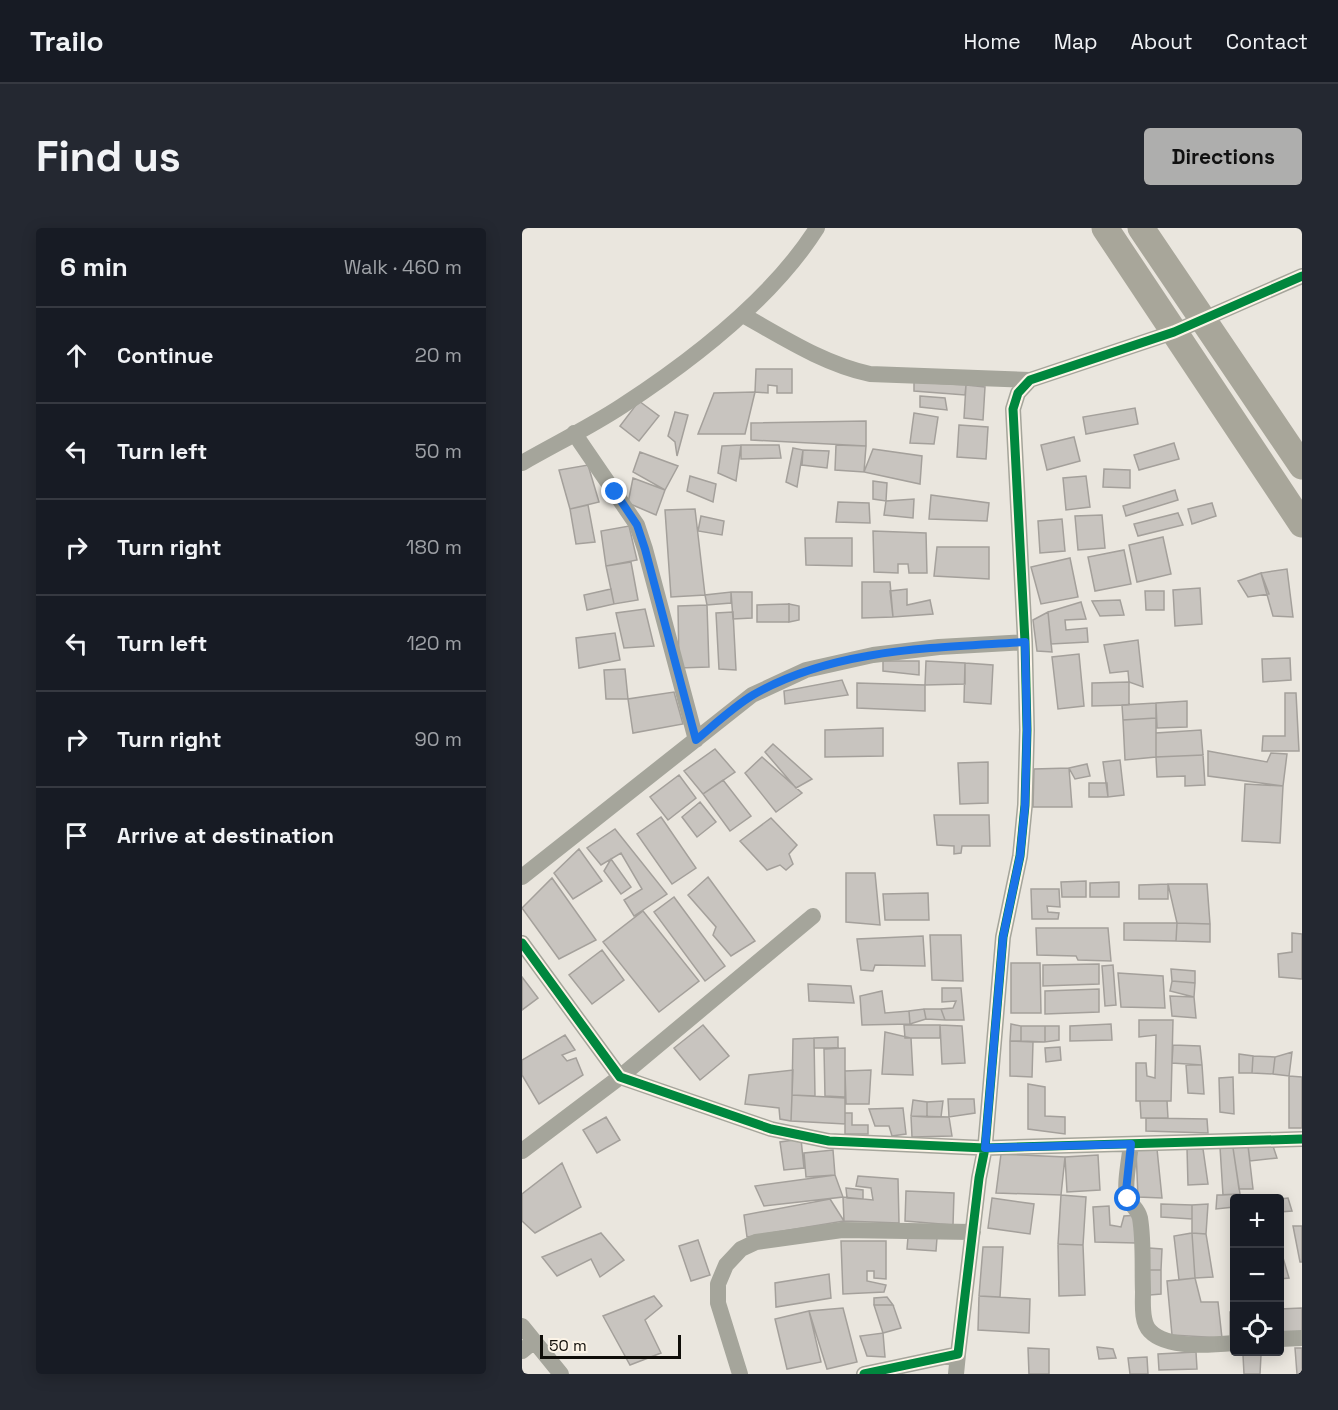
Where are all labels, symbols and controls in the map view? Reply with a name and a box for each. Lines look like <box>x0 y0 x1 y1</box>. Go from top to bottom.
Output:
text: Trailo <box>30 23 104 59</box>
text: Home <box>963 28 1021 55</box>
text: Map <box>1054 28 1098 55</box>
text: About <box>1131 28 1193 55</box>
text: Contact <box>1226 28 1308 55</box>
button: Directions <box>1144 128 1302 185</box>
text: Find us <box>36 130 181 183</box>
text: 6 min <box>60 250 128 284</box>
text: Walk · 460 m <box>344 254 462 280</box>
icon: ahead <box>60 339 93 372</box>
text: Continue <box>117 341 213 369</box>
text: 20 m <box>415 342 462 368</box>
icon: left <box>60 435 93 468</box>
text: Turn left <box>117 437 207 465</box>
text: 50 m <box>415 438 462 464</box>
route end <box>601 478 627 504</box>
icon: right <box>60 531 93 564</box>
text: Turn right <box>117 533 222 561</box>
text: 180 m <box>406 534 462 560</box>
icon: left <box>60 627 93 660</box>
text: Turn left <box>117 629 207 657</box>
text: 120 m <box>406 630 462 656</box>
icon: right <box>60 723 93 756</box>
text: Turn right <box>117 725 222 753</box>
text: 90 m <box>415 726 462 752</box>
icon: arrive <box>60 819 93 852</box>
text: Arrive at destination <box>117 821 334 849</box>
route start <box>1114 1185 1140 1211</box>
map controls <box>1230 1194 1284 1356</box>
button: + <box>1230 1194 1284 1248</box>
button: − <box>1230 1248 1284 1302</box>
button: locate <box>1230 1302 1284 1356</box>
scale bar <box>540 1332 681 1360</box>
text: 50 m <box>549 1335 587 1356</box>

